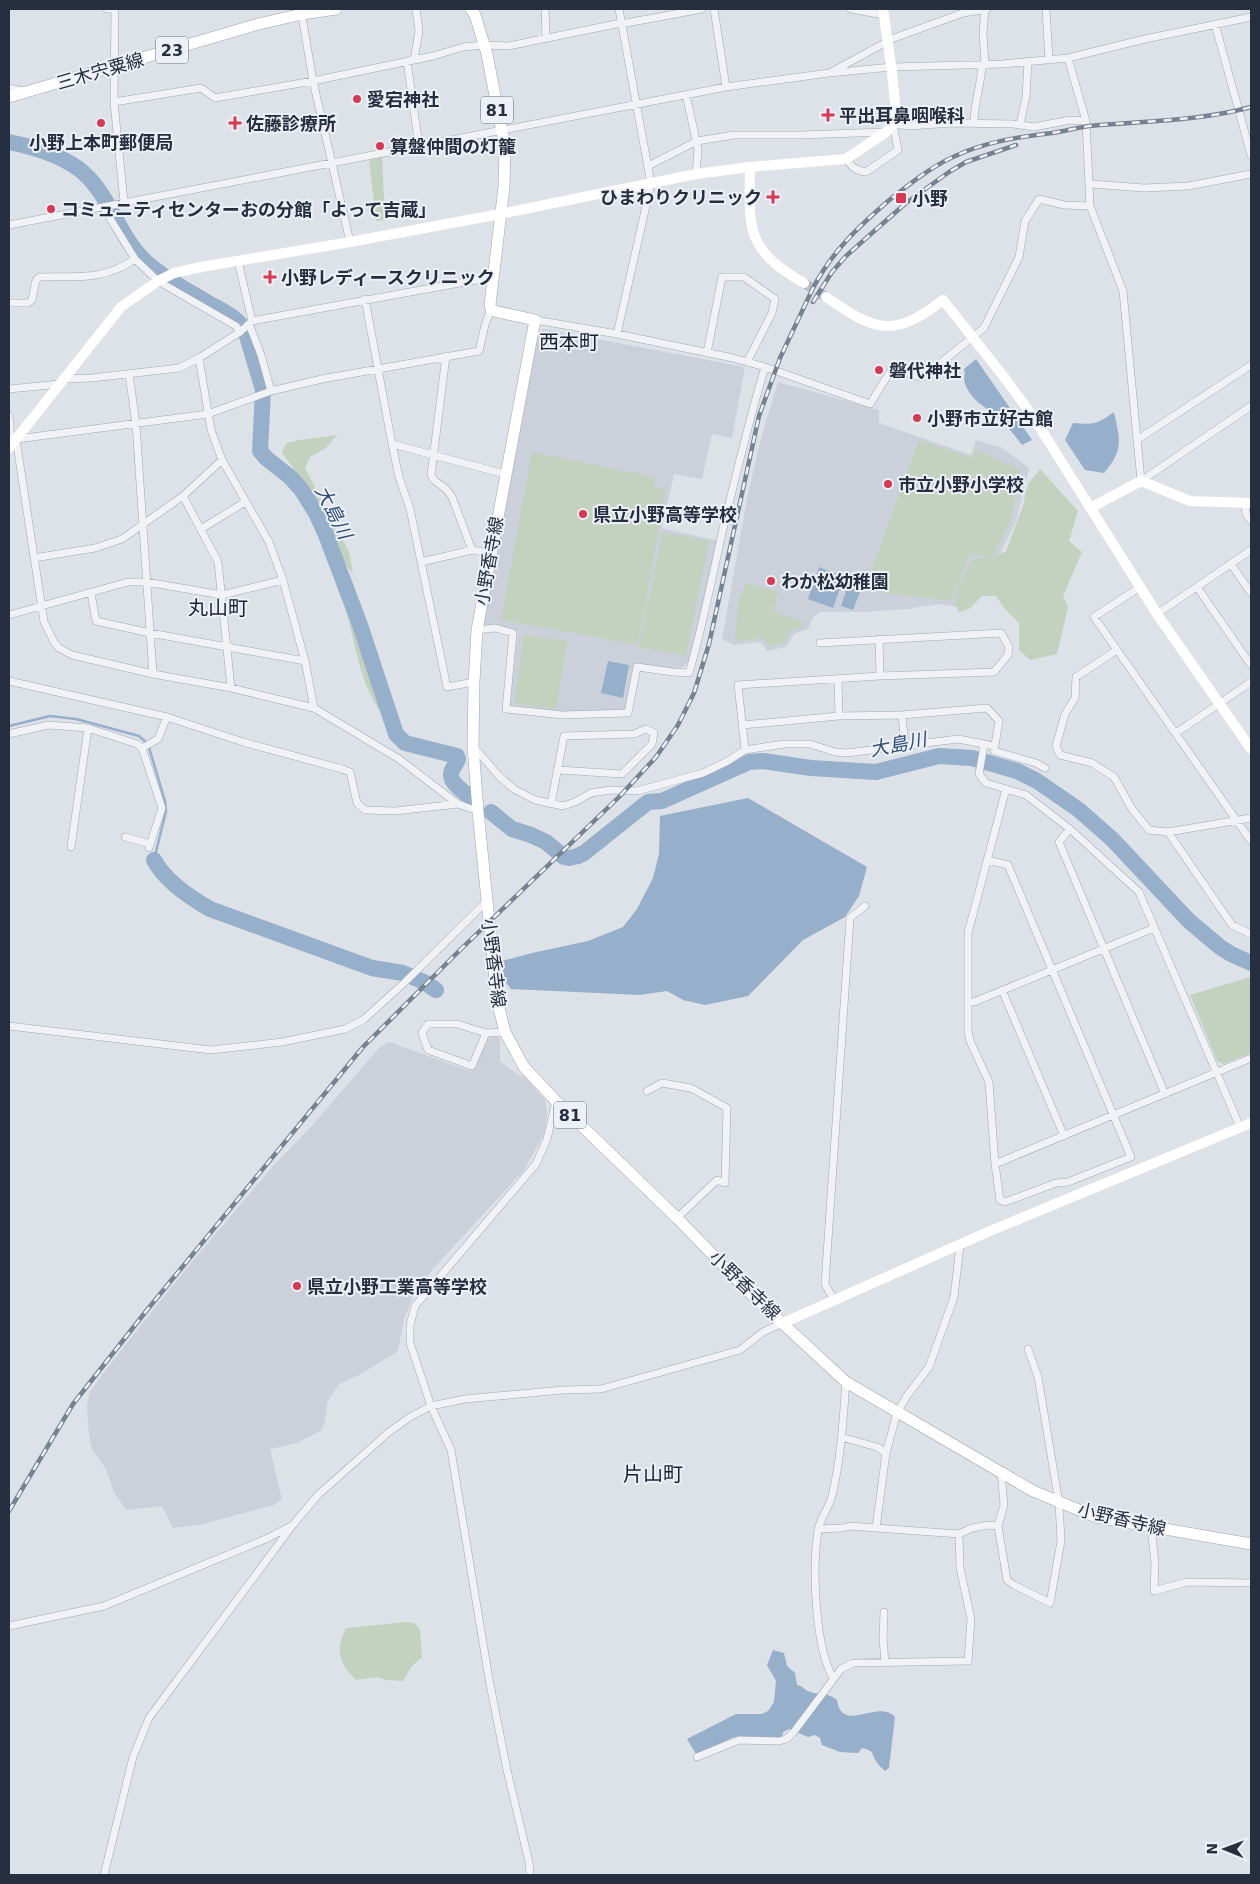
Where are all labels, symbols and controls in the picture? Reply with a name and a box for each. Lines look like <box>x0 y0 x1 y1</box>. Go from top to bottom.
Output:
road number: 23 <box>156 36 188 64</box>
street label: 三木宍粟線 <box>54 49 146 93</box>
place label: 愛宕神社 <box>367 89 439 110</box>
marker: 愛宕神社 <box>351 93 363 105</box>
road number: 81 <box>481 96 513 124</box>
place label: 平出耳鼻咽喉科 <box>839 105 965 126</box>
marker: 平出耳鼻咽喉科 <box>821 108 835 122</box>
place label: 佐藤診療所 <box>246 113 336 134</box>
marker: 佐藤診療所 <box>228 116 242 130</box>
marker: 小野上本町郵便局 <box>95 117 107 129</box>
place label: 小野上本町郵便局 <box>29 132 173 153</box>
place label: 算盤仲間の灯籠 <box>390 136 516 157</box>
marker: 算盤仲間の灯籠 <box>374 140 386 152</box>
place label: ひまわりクリニック <box>600 187 762 208</box>
place label: 小野 <box>912 188 948 209</box>
marker: ひまわりクリニック <box>766 190 780 204</box>
marker: 小野 <box>894 191 908 205</box>
place label: コミュニティセンターおの分館「よって吉蔵」 <box>61 199 436 220</box>
marker: コミュニティセンターおの分館「よって吉蔵」 <box>45 203 57 215</box>
place label: 小野レディースクリニック <box>281 267 495 288</box>
marker: 小野レディースクリニック <box>263 270 277 284</box>
district label: 西本町 <box>539 330 599 354</box>
place label: 磐代神社 <box>889 360 961 381</box>
marker: 磐代神社 <box>873 364 885 376</box>
place label: 小野市立好古館 <box>927 408 1053 429</box>
marker: 小野市立好古館 <box>911 412 923 424</box>
place label: 市立小野小学校 <box>898 474 1024 495</box>
marker: 市立小野小学校 <box>882 478 894 490</box>
water label: 大島川 <box>311 482 358 544</box>
place label: 県立小野高等学校 <box>593 504 737 525</box>
marker: 県立小野高等学校 <box>577 508 589 520</box>
street label: 小野香寺線 <box>471 515 507 607</box>
place label: わか松幼稚園 <box>781 571 889 592</box>
marker: わか松幼稚園 <box>765 575 777 587</box>
district label: 丸山町 <box>188 596 248 620</box>
water label: 大島川 <box>868 727 930 760</box>
street label: 小野香寺線 <box>478 917 510 1009</box>
road number: 81 <box>554 1102 586 1128</box>
street label: 小野香寺線 <box>705 1246 785 1324</box>
place label: 県立小野工業高等学校 <box>307 1276 487 1297</box>
marker: 県立小野工業高等学校 <box>291 1280 303 1292</box>
district label: 片山町 <box>623 1462 683 1486</box>
street label: 小野香寺線 <box>1076 1499 1168 1539</box>
north arrow <box>1200 1824 1250 1874</box>
text: N <box>1204 1843 1220 1855</box>

